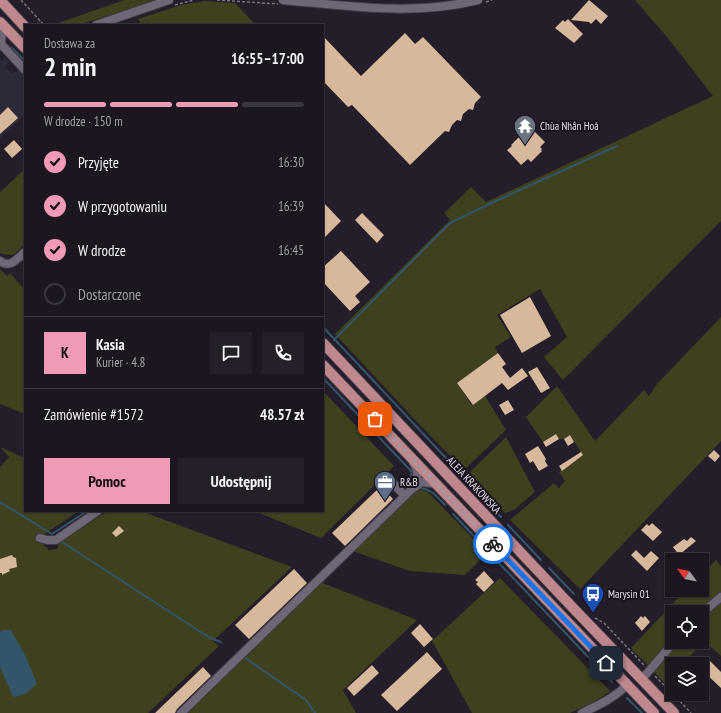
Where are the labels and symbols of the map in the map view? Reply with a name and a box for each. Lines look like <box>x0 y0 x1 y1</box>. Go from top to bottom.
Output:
temple icon: Chùa Nhân Hoà <box>512 113 538 146</box>
place label: Chùa Nhân Hoà <box>540 119 599 133</box>
pin <box>358 402 392 436</box>
street label: ALEJA KRAKOWSKA <box>444 453 505 517</box>
office icon: R&B <box>372 469 398 502</box>
place label: R&B <box>400 475 418 489</box>
courier <box>473 524 513 564</box>
north arrow <box>665 553 709 597</box>
bus stop icon: Marysin 01 <box>580 581 606 614</box>
place label: Marysin 01 <box>608 587 650 601</box>
pin <box>589 646 623 680</box>

